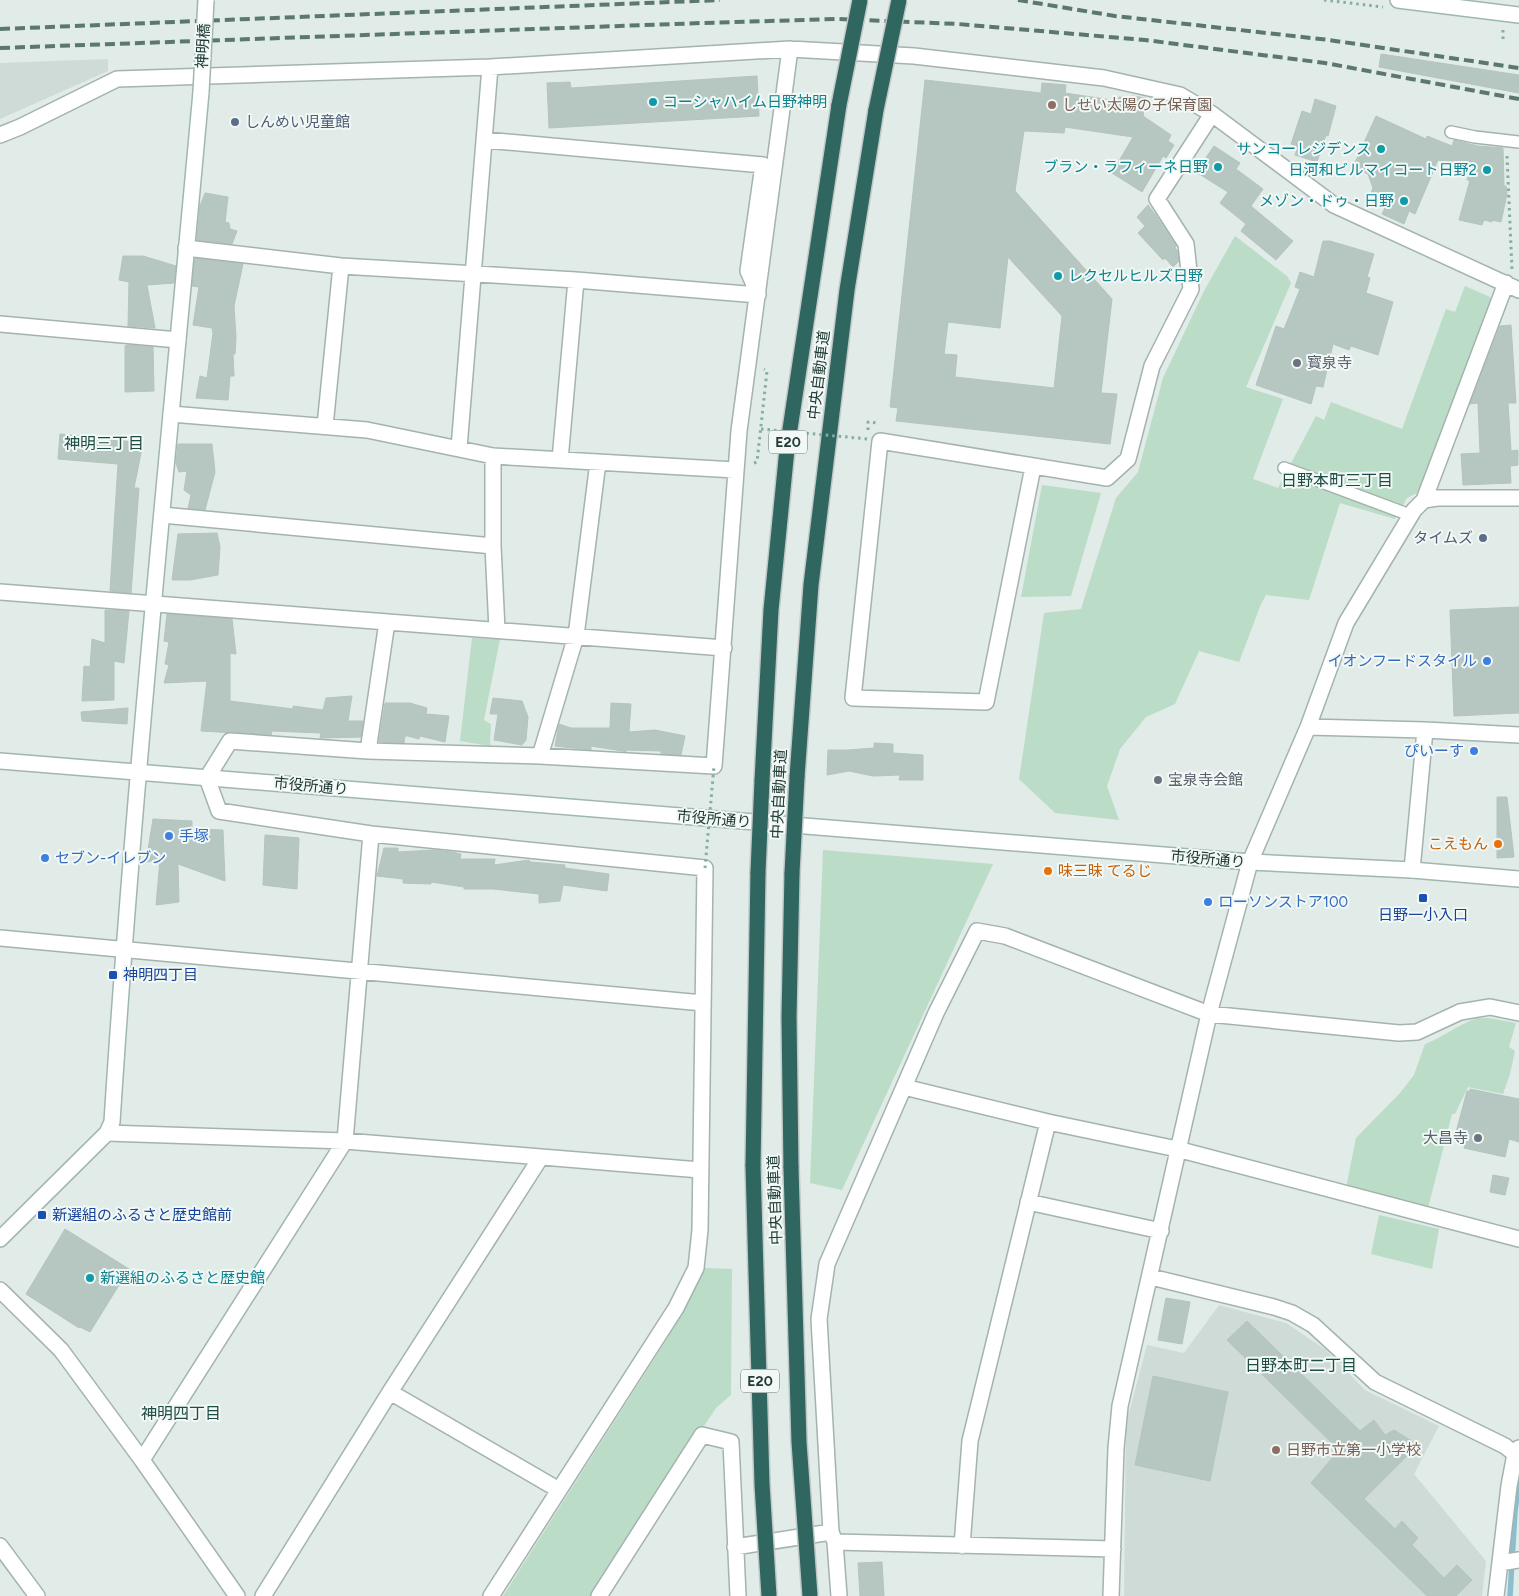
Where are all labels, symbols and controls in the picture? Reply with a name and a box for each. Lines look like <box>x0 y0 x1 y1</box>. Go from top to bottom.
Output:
street label: 神明橋 <box>193 23 213 69</box>
place label: コーシャハイム日野神明 <box>663 93 827 111</box>
marker: コーシャハイム日野神明 <box>647 96 659 108</box>
place label: しせい太陽の子保育園 <box>1062 96 1212 114</box>
marker: しせい太陽の子保育園 <box>1046 99 1058 111</box>
place label: しんめい児童館 <box>245 113 350 131</box>
marker: しんめい児童館 <box>229 116 241 128</box>
place label: サンコーレジデンス <box>1236 140 1371 158</box>
marker: サンコーレジデンス <box>1375 143 1387 155</box>
place label: ブラン・ラフィーネ日野 <box>1043 158 1208 176</box>
marker: ブラン・ラフィーネ日野 <box>1212 161 1224 173</box>
place label: 日河和ビルマイコート日野2 <box>1289 161 1477 179</box>
marker: 日河和ビルマイコート日野2 <box>1481 164 1493 176</box>
place label: メゾン・ドゥ・日野 <box>1259 192 1394 210</box>
marker: メゾン・ドゥ・日野 <box>1398 195 1410 207</box>
place label: レクセルヒルズ日野 <box>1068 267 1203 285</box>
marker: レクセルヒルズ日野 <box>1052 270 1064 282</box>
street label: 中央自動車道 <box>805 329 833 421</box>
place label: 寳泉寺 <box>1307 354 1352 372</box>
marker: 寳泉寺 <box>1291 357 1303 369</box>
road number: E20 <box>769 431 807 454</box>
district label: 神明三丁目 <box>64 434 144 453</box>
district label: 日野本町三丁目 <box>1281 471 1393 490</box>
place label: タイムズ <box>1413 529 1473 547</box>
marker: タイムズ <box>1477 532 1489 544</box>
place label: イオンフードスタイル <box>1327 652 1477 670</box>
marker: イオンフードスタイル <box>1481 655 1493 667</box>
place label: ぴいーす <box>1404 742 1464 760</box>
marker: ぴいーす <box>1468 745 1480 757</box>
street label: 中央自動車道 <box>768 749 790 839</box>
place label: 宝泉寺会館 <box>1168 771 1243 789</box>
street label: 市役所通り <box>273 774 349 798</box>
marker: 宝泉寺会館 <box>1152 774 1164 786</box>
street label: 市役所通り <box>676 807 752 831</box>
place label: 手塚 <box>179 827 209 845</box>
marker: 手塚 <box>163 830 175 842</box>
place label: こえもん <box>1428 835 1488 853</box>
marker: こえもん <box>1492 838 1504 850</box>
street label: 市役所通り <box>1170 847 1246 871</box>
place label: セブン-イレブン <box>55 849 166 867</box>
marker: セブン-イレブン <box>39 852 51 864</box>
place label: 味三昧 てるじ <box>1058 862 1152 880</box>
marker: 味三昧 てるじ <box>1042 865 1054 877</box>
marker: 日野一小入口 <box>1417 892 1429 904</box>
place label: ローソンストア100 <box>1218 893 1348 911</box>
marker: ローソンストア100 <box>1202 896 1214 908</box>
place label: 日野一小入口 <box>1378 906 1468 924</box>
place label: 神明四丁目 <box>123 966 198 984</box>
marker: 神明四丁目 <box>107 969 119 981</box>
place label: 大昌寺 <box>1423 1129 1468 1147</box>
marker: 大昌寺 <box>1472 1132 1484 1144</box>
street label: 中央自動車道 <box>764 1155 786 1245</box>
place label: 新選組のふるさと歴史館前 <box>52 1206 232 1224</box>
marker: 新選組のふるさと歴史館前 <box>36 1209 48 1221</box>
place label: 新選組のふるさと歴史館 <box>100 1269 265 1287</box>
marker: 新選組のふるさと歴史館 <box>84 1272 96 1284</box>
district label: 日野本町二丁目 <box>1245 1356 1357 1375</box>
road number: E20 <box>741 1370 779 1392</box>
district label: 神明四丁目 <box>141 1404 221 1423</box>
place label: 日野市立第一小学校 <box>1286 1441 1421 1459</box>
marker: 日野市立第一小学校 <box>1270 1444 1282 1456</box>

